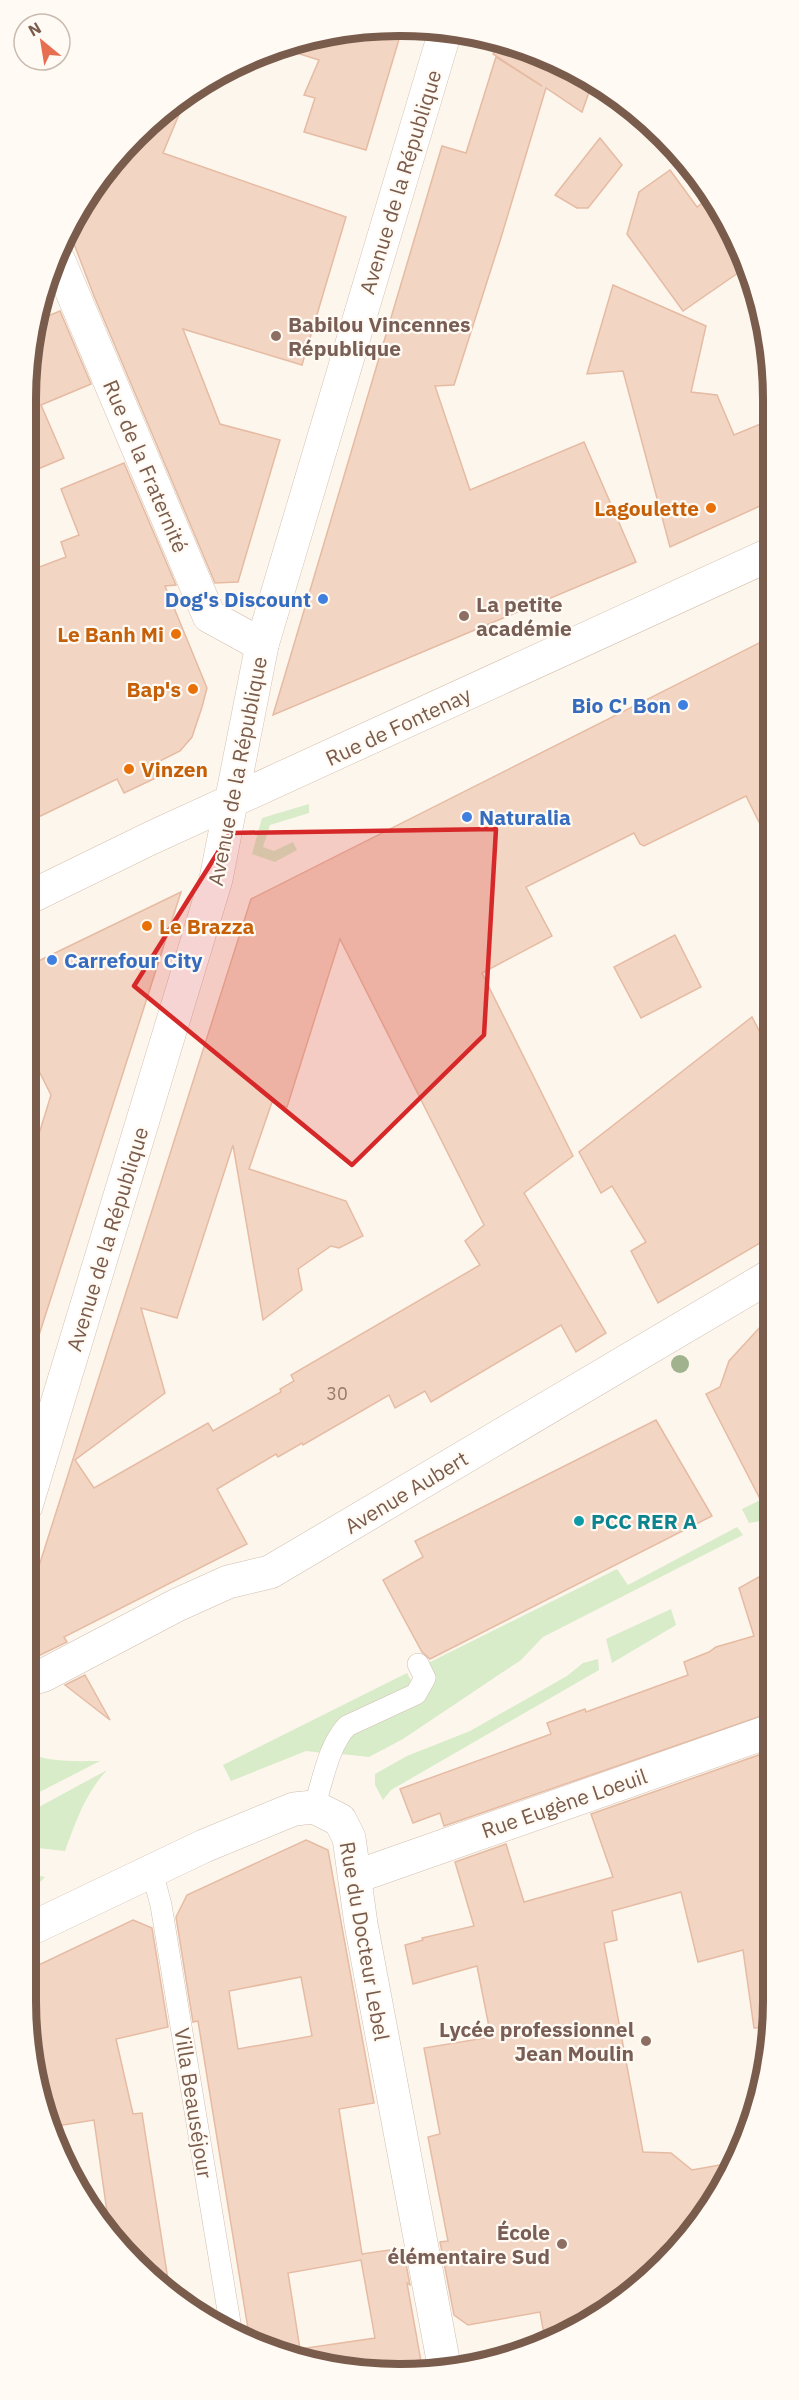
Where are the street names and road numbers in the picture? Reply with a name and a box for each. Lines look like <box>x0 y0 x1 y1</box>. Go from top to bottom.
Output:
street label: Avenue de la République <box>353 66 447 298</box>
street label: Rue de la Fraternité <box>97 375 195 557</box>
street label: Avenue de la République <box>201 654 273 888</box>
street label: Rue de Fontenay <box>321 680 476 772</box>
street label: Avenue de la République <box>60 1123 154 1355</box>
street label: Avenue Aubert <box>339 1444 473 1540</box>
street label: Rue Eugène Loeuil <box>477 1761 651 1844</box>
street label: Rue du Docteur Lebel <box>334 1839 396 2043</box>
street label: Villa Beauséjour <box>168 2026 220 2181</box>

